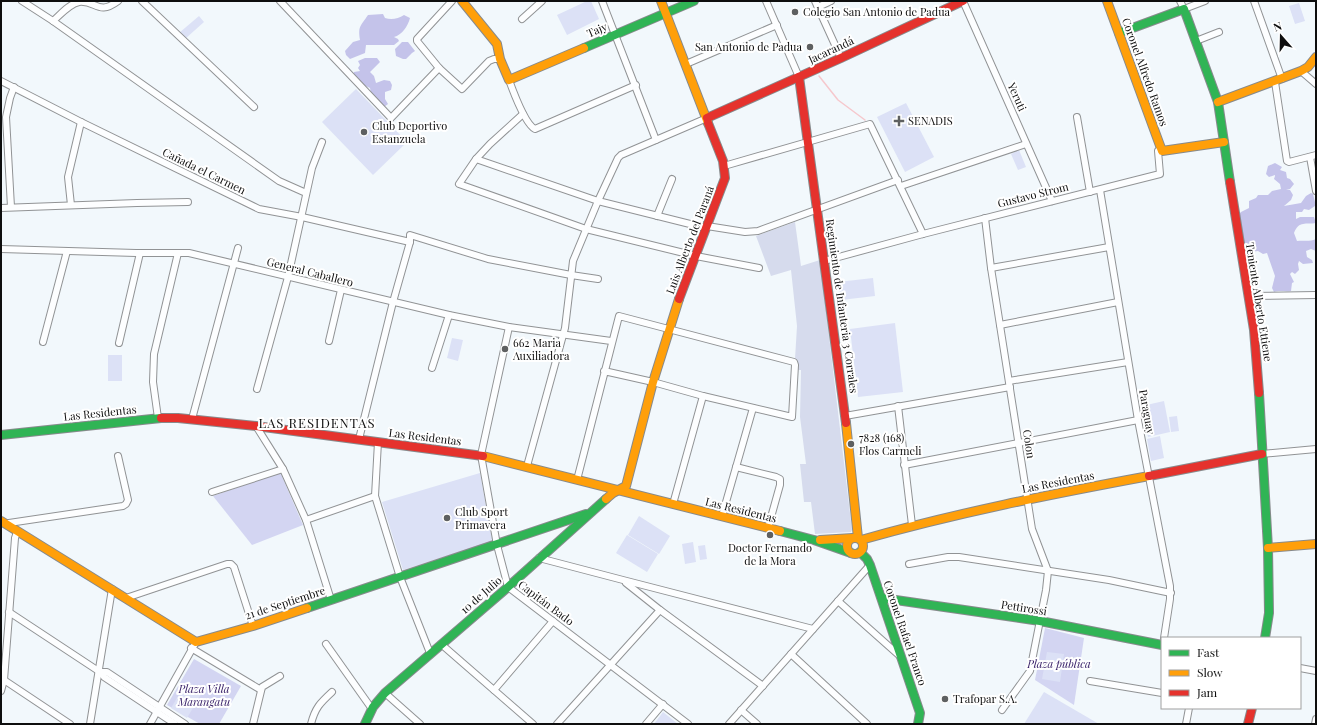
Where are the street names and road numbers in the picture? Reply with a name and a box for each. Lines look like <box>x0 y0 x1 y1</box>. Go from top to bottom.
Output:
street label: Coronel Alfredo Ramos <box>1119 16 1172 128</box>
street label: Tajy <box>584 18 610 40</box>
street label: Jacarandá <box>805 32 856 67</box>
street label: Yeruti <box>1004 79 1030 113</box>
street label: Cañada el Carmen <box>160 144 249 197</box>
street label: Gustavo Strom <box>996 178 1070 211</box>
street label: Luis Alberto del Paraná <box>662 183 717 296</box>
street label: Regimiento de Infanteria 3 Corrales <box>823 218 862 394</box>
street label: Teniente Alberto Ettiene <box>1243 241 1276 363</box>
street label: General Caballero <box>265 253 355 290</box>
street label: Paraguay <box>1136 388 1159 436</box>
street label: Las Residentas <box>63 401 137 424</box>
street label: Las Residentas <box>388 425 462 448</box>
street label: Colon <box>1020 428 1039 460</box>
street label: Las Residentas <box>1021 467 1095 496</box>
street label: Las Residentas <box>704 493 779 526</box>
street label: 10 de Julio <box>457 572 505 617</box>
street label: Capitán Bado <box>515 577 577 628</box>
street label: Coronel Rafael Franco <box>880 578 930 687</box>
street label: 21 de Septiembre <box>243 582 327 623</box>
street label: Pettirossi <box>1000 596 1048 619</box>

